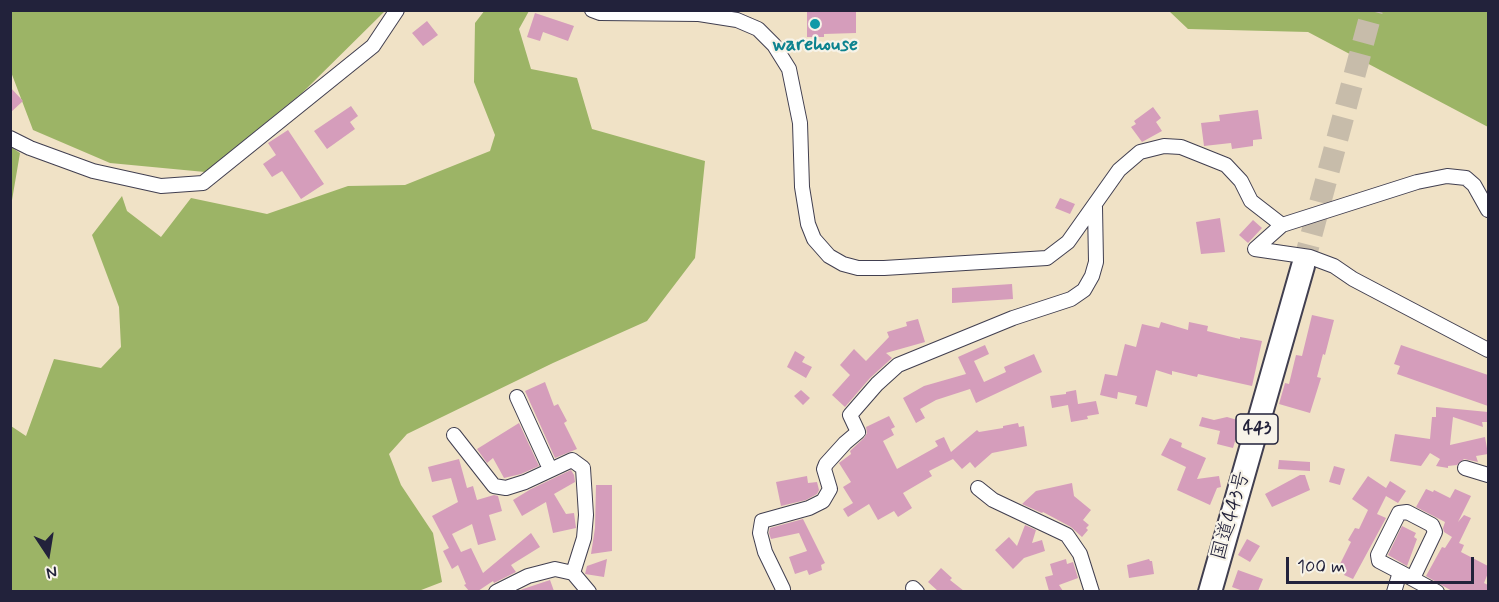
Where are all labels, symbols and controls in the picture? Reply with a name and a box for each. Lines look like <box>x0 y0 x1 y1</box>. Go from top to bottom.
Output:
marker: warehouse <box>808 17 822 31</box>
place label: warehouse <box>772 34 858 58</box>
road number: 443 <box>1236 414 1278 444</box>
street label: 国道443号 <box>1208 469 1256 563</box>
north arrow <box>18 524 78 584</box>
scale bar <box>1289 545 1476 583</box>
text: 100 m <box>1297 555 1345 579</box>
text: N <box>44 561 59 583</box>

